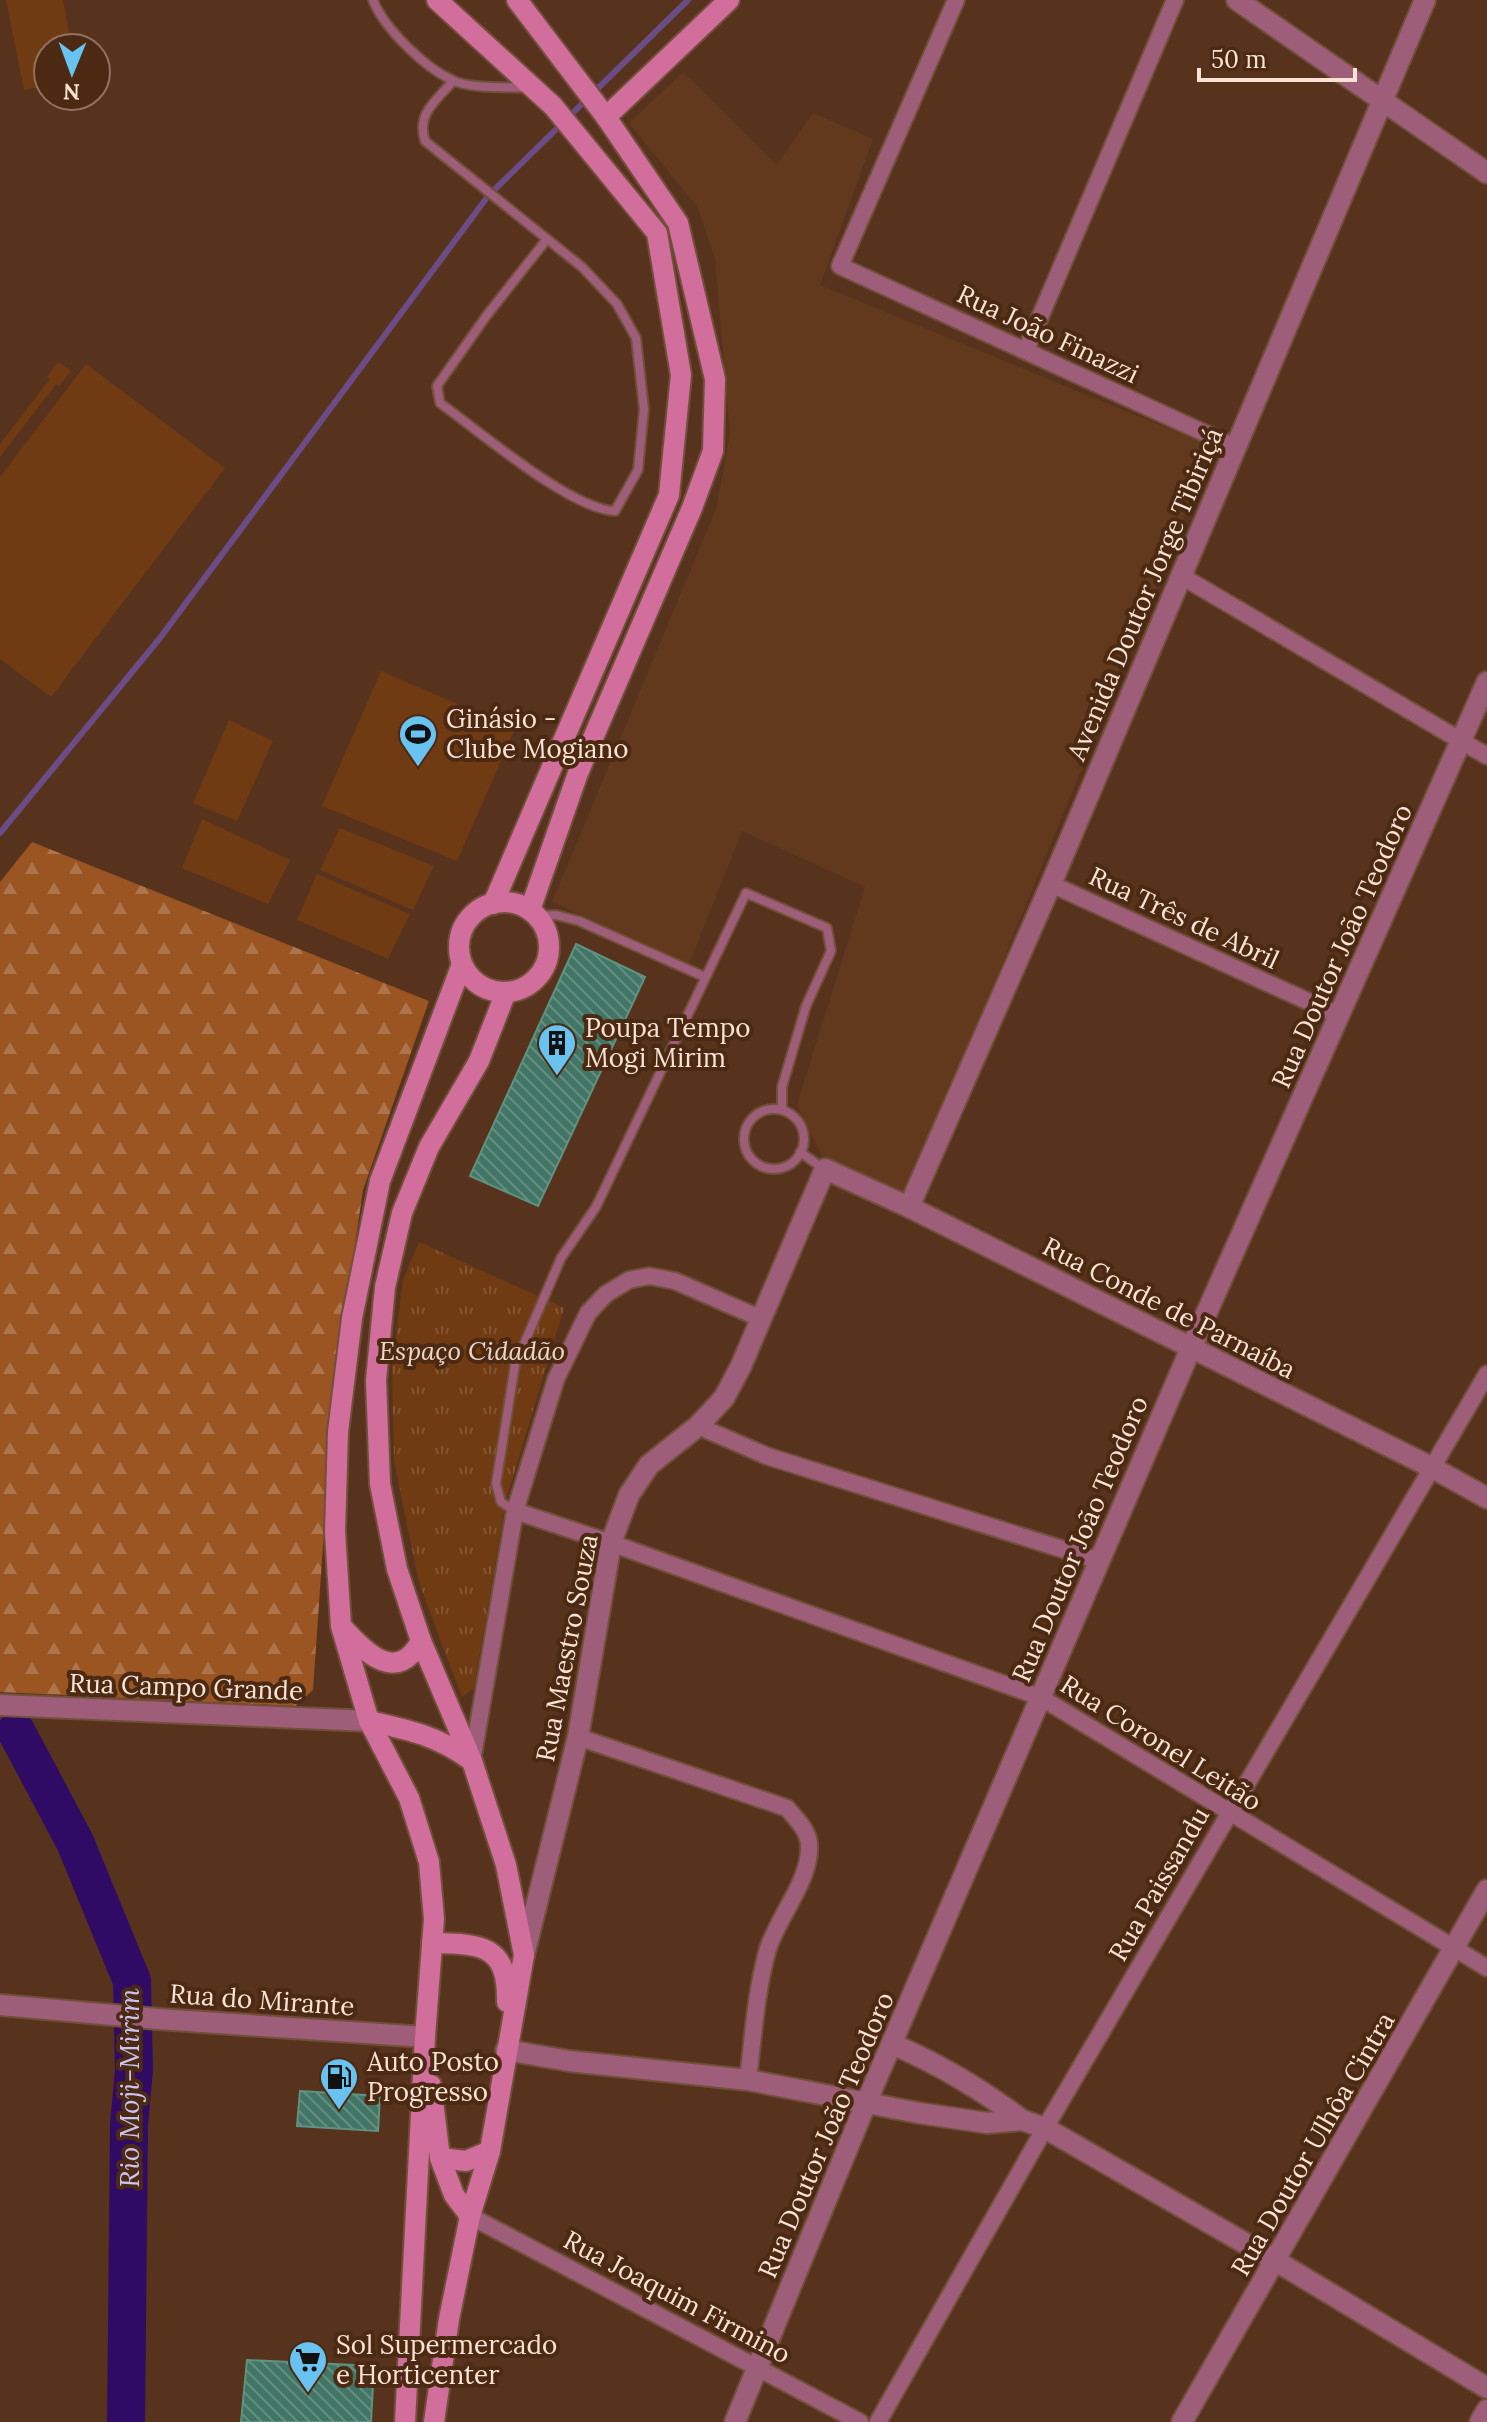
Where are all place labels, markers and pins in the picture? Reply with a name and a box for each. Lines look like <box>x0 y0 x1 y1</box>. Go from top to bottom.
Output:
place label: Ginásio - Clube Mogiano <box>446 702 628 765</box>
sports icon: Ginásio - Clube Mogiano <box>397 713 439 768</box>
place label: Poupa Tempo Mogi Mirim <box>585 1011 750 1074</box>
building icon: Poupa Tempo Mogi Mirim <box>536 1022 578 1077</box>
place label: Auto Posto Progresso <box>366 2045 499 2108</box>
fuel station icon: Auto Posto Progresso <box>318 2056 360 2111</box>
place label: Sol Supermercado e Horticenter <box>336 2328 557 2391</box>
supermarket icon: Sol Supermercado e Horticenter <box>287 2339 329 2394</box>

